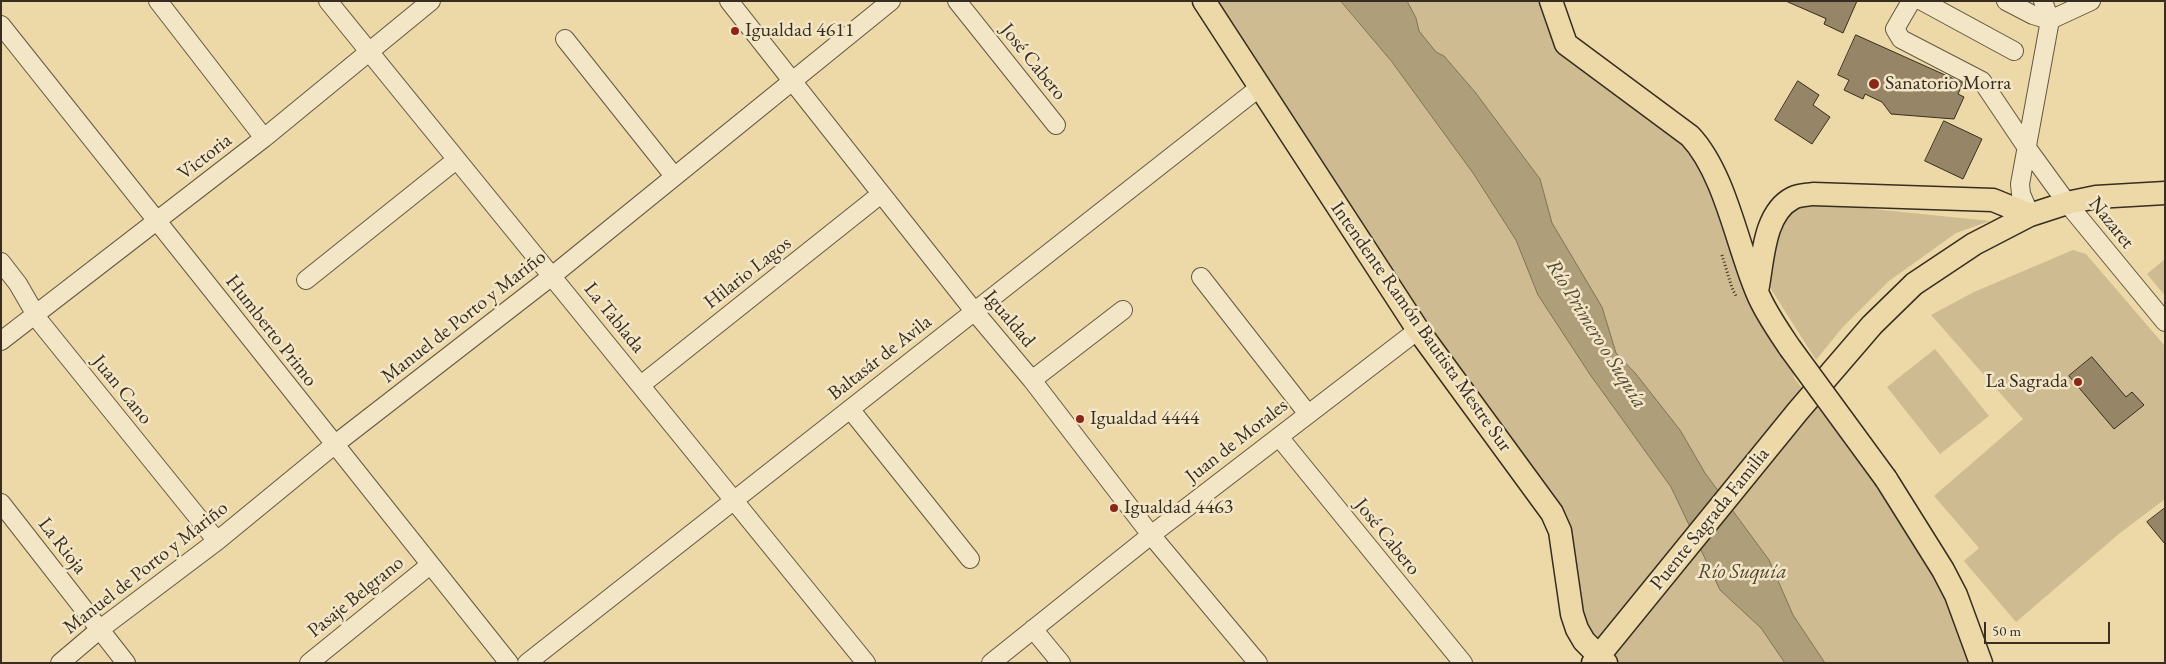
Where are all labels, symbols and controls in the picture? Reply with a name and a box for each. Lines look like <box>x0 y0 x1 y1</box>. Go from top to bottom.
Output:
place label: Igualdad 4611 <box>745 19 854 43</box>
street label: José Cabero <box>995 19 1071 105</box>
marker: Igualdad 4611 <box>729 25 741 37</box>
place label: Sanatorio Morra <box>1885 72 2011 96</box>
marker: Sanatorio Morra <box>1867 77 1881 91</box>
street label: Victoria <box>173 129 237 185</box>
street label: Nazaret <box>2083 192 2139 254</box>
street label: Intendente Ramón Bautista Mestre Sur <box>1325 197 1517 457</box>
street label: Hilario Lagos <box>700 232 796 314</box>
street label: Manuel de Porto y Mariño <box>377 245 551 389</box>
water label: Río Primero o Suquía <box>1540 255 1652 413</box>
street label: Humberto Primo <box>220 270 322 392</box>
street label: La Tablada <box>578 278 650 358</box>
street label: Igualdad <box>978 286 1040 352</box>
street label: Baltasár de Avila <box>823 310 937 406</box>
street label: Juan Cano <box>87 350 157 430</box>
place label: La Sagrada <box>1986 370 2068 394</box>
marker: La Sagrada <box>2072 376 2084 388</box>
street label: Juan de Morales <box>1181 394 1293 488</box>
place label: Igualdad 4444 <box>1090 407 1199 431</box>
marker: Igualdad 4444 <box>1074 413 1086 425</box>
street label: Puente Sagrada Familia <box>1645 443 1775 595</box>
street label: José Cabero <box>1349 494 1425 580</box>
street label: Manuel de Porto y Mariño <box>59 496 233 640</box>
place label: Igualdad 4463 <box>1124 496 1233 520</box>
marker: Igualdad 4463 <box>1108 502 1120 514</box>
street label: La Rioja <box>32 513 92 579</box>
street label: Pasaje Belgrano <box>303 551 409 643</box>
water label: Río Suquía <box>1697 559 1787 585</box>
scale bar <box>1986 612 2112 644</box>
text: 50 m <box>1992 621 2021 640</box>

